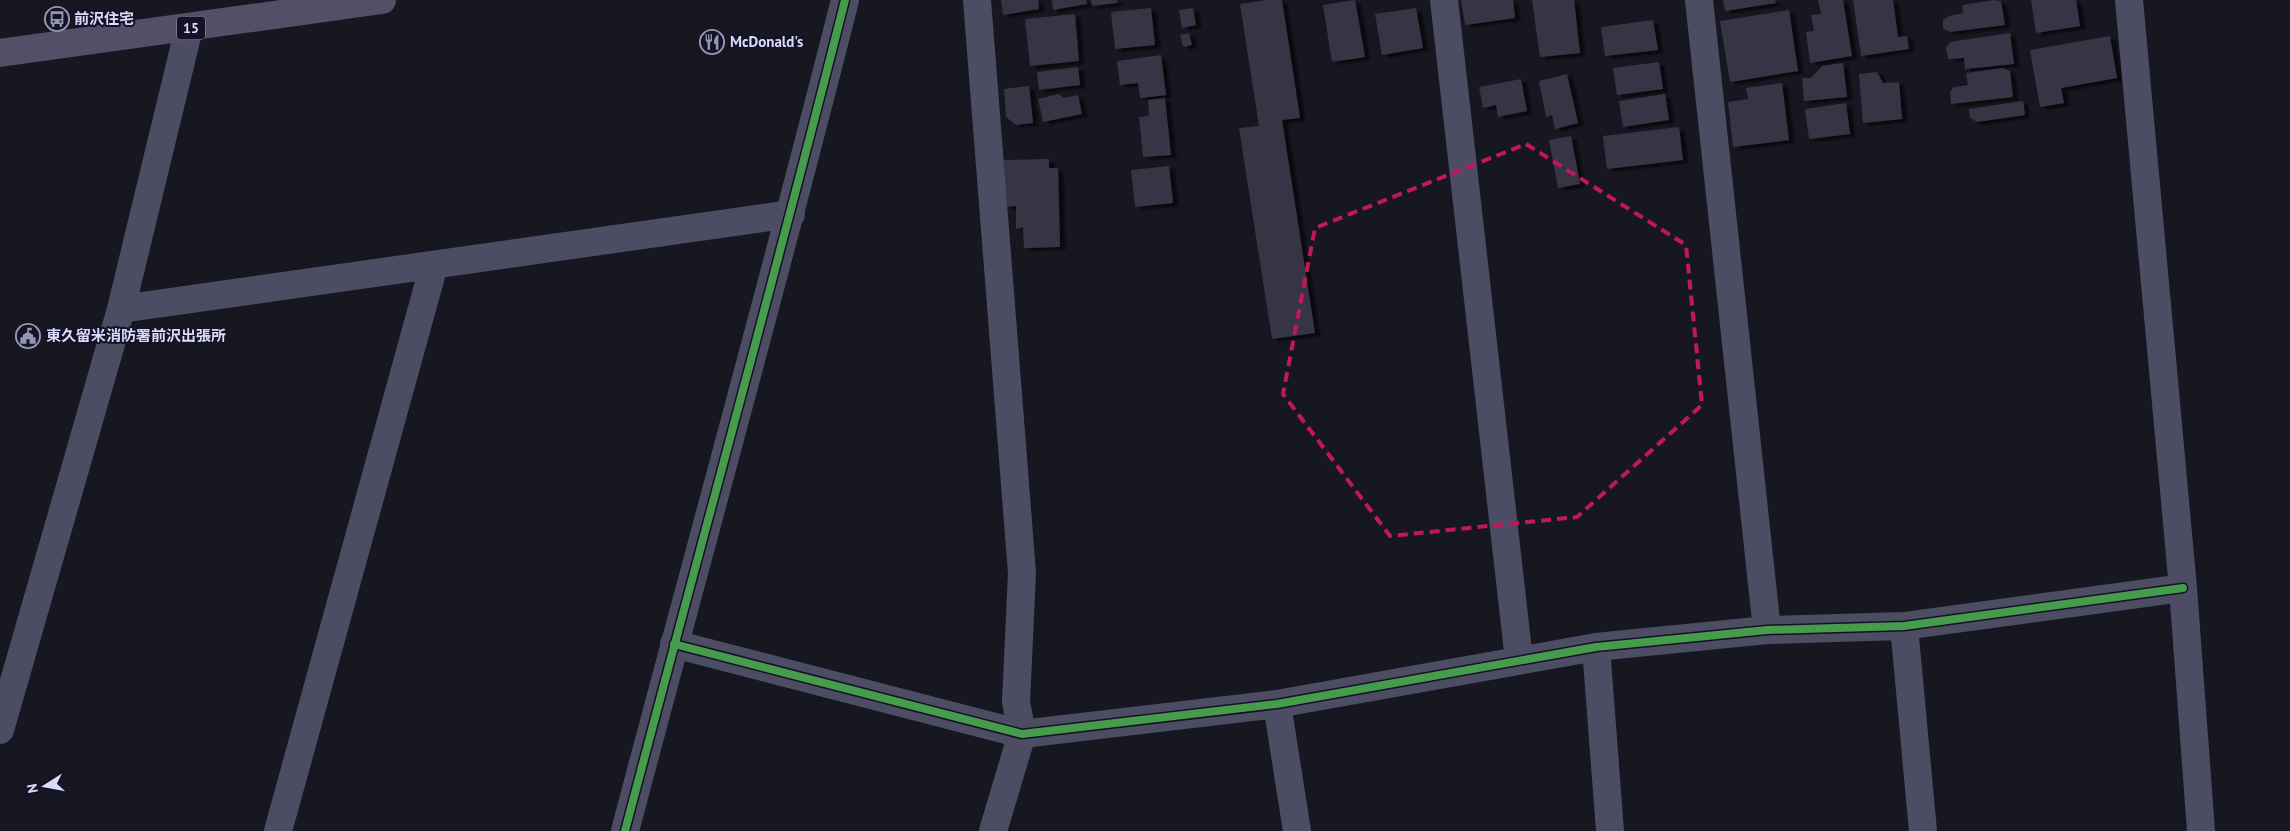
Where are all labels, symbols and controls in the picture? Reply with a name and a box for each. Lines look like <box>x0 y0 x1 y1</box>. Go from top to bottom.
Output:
bus stop icon: 前沢住宅 <box>44 6 70 32</box>
place label: 前沢住宅 <box>74 9 134 28</box>
road number: 15 <box>177 16 205 40</box>
restaurant icon: McDonald's <box>699 29 725 55</box>
place label: McDonald's <box>730 32 803 51</box>
public building icon: 東久留米消防署前沢出張所 <box>15 323 41 349</box>
place label: 東久留米消防署前沢出張所 <box>46 326 226 345</box>
north arrow <box>20 761 70 811</box>
text: N <box>23 782 42 795</box>

